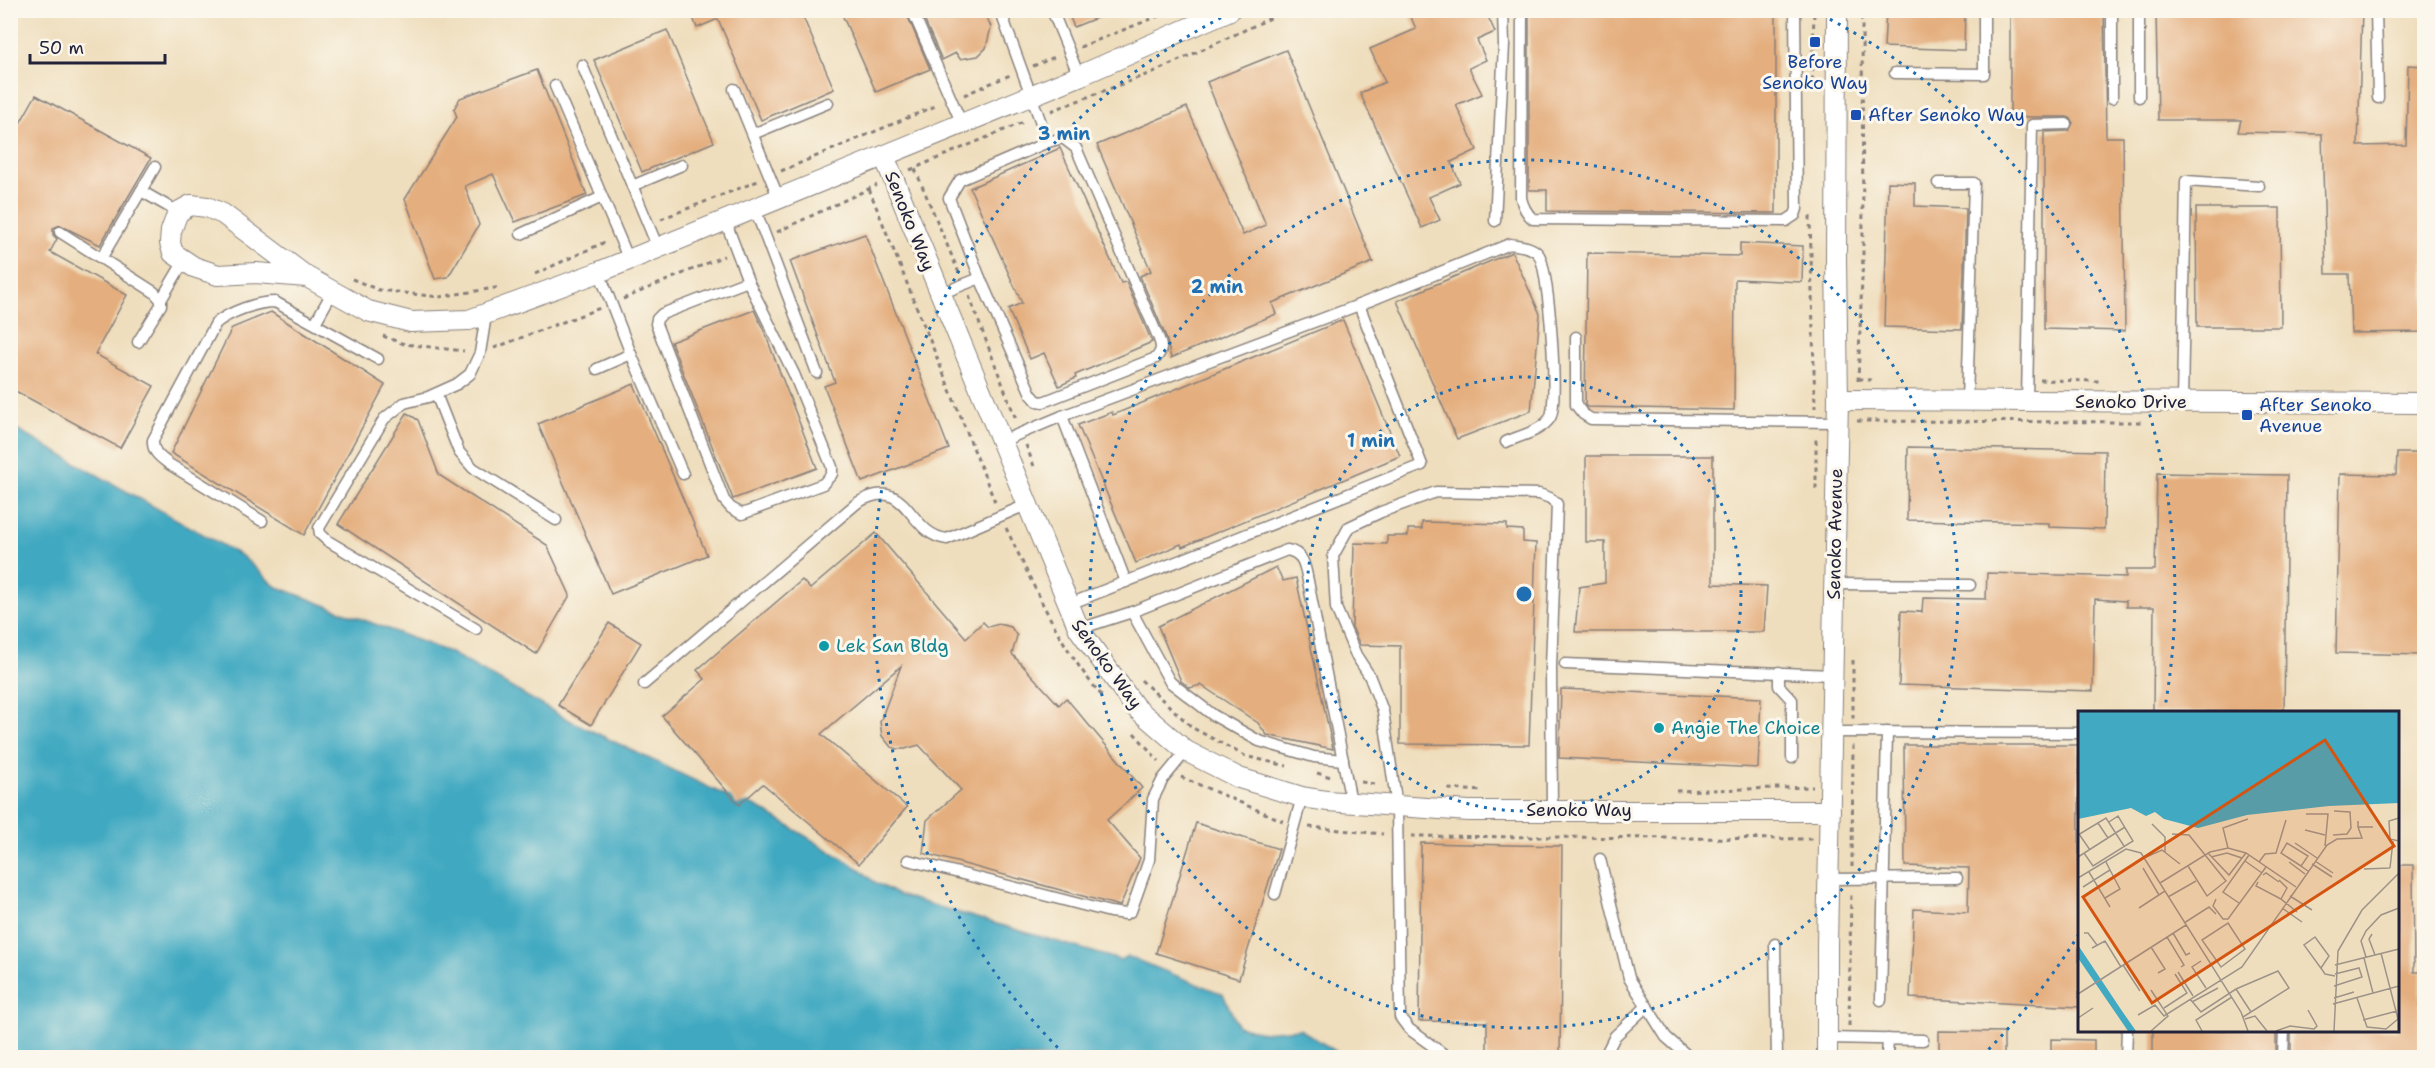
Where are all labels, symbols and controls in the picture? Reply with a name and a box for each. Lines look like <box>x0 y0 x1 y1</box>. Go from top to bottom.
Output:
scale bar <box>30 27 165 65</box>
marker: Before Senoko Way <box>1808 35 1822 49</box>
text: 50 m <box>39 36 84 60</box>
place label: Before Senoko Way <box>1762 50 1868 95</box>
place label: After Senoko Way <box>1868 103 2025 127</box>
marker: After Senoko Way <box>1849 108 1863 122</box>
text: 3 min <box>1038 122 1090 146</box>
street label: Senoko Way <box>879 167 941 275</box>
text: 2 min <box>1191 275 1243 299</box>
street label: Senoko Drive <box>2075 390 2187 414</box>
place label: After Senoko Avenue <box>2259 393 2372 438</box>
marker: After Senoko Avenue <box>2240 408 2254 422</box>
text: 1 min <box>1347 429 1395 453</box>
street label: Senoko Avenue <box>1822 468 1848 600</box>
centre of rings <box>1514 584 1534 604</box>
street label: Senoko Way <box>1066 614 1148 714</box>
place label: Lek San Bldg <box>836 634 949 658</box>
marker: Lek San Bldg <box>817 639 831 653</box>
inset map <box>2078 711 2399 1032</box>
place label: Angie The Choice <box>1671 716 1821 740</box>
marker: Angie The Choice <box>1652 721 1666 735</box>
street label: Senoko Way <box>1526 798 1632 822</box>

